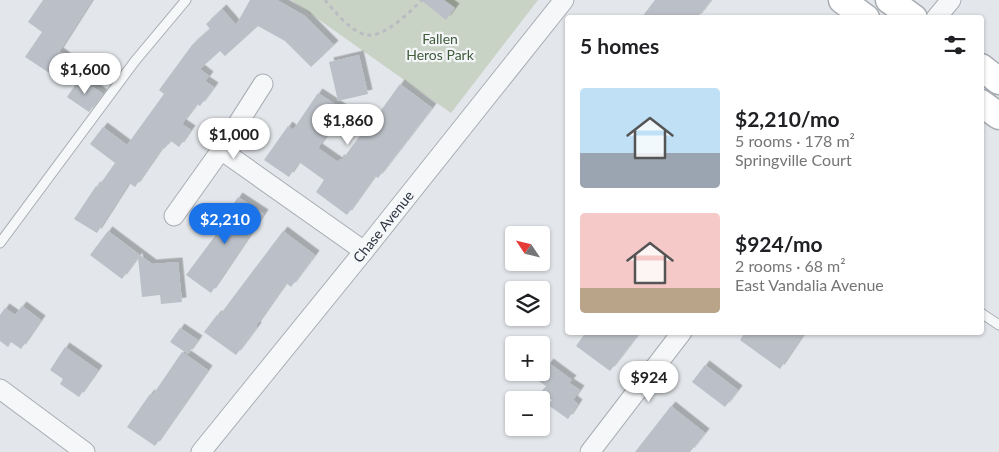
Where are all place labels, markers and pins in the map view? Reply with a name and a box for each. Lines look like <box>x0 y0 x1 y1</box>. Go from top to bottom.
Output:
pin: $1,600 <box>44 52 126 95</box>
pin: $1,860 <box>307 104 389 146</box>
pin: $1,000 <box>193 118 275 160</box>
pin: $2,210 <box>184 202 266 245</box>
pin: $924 <box>619 360 679 403</box>

